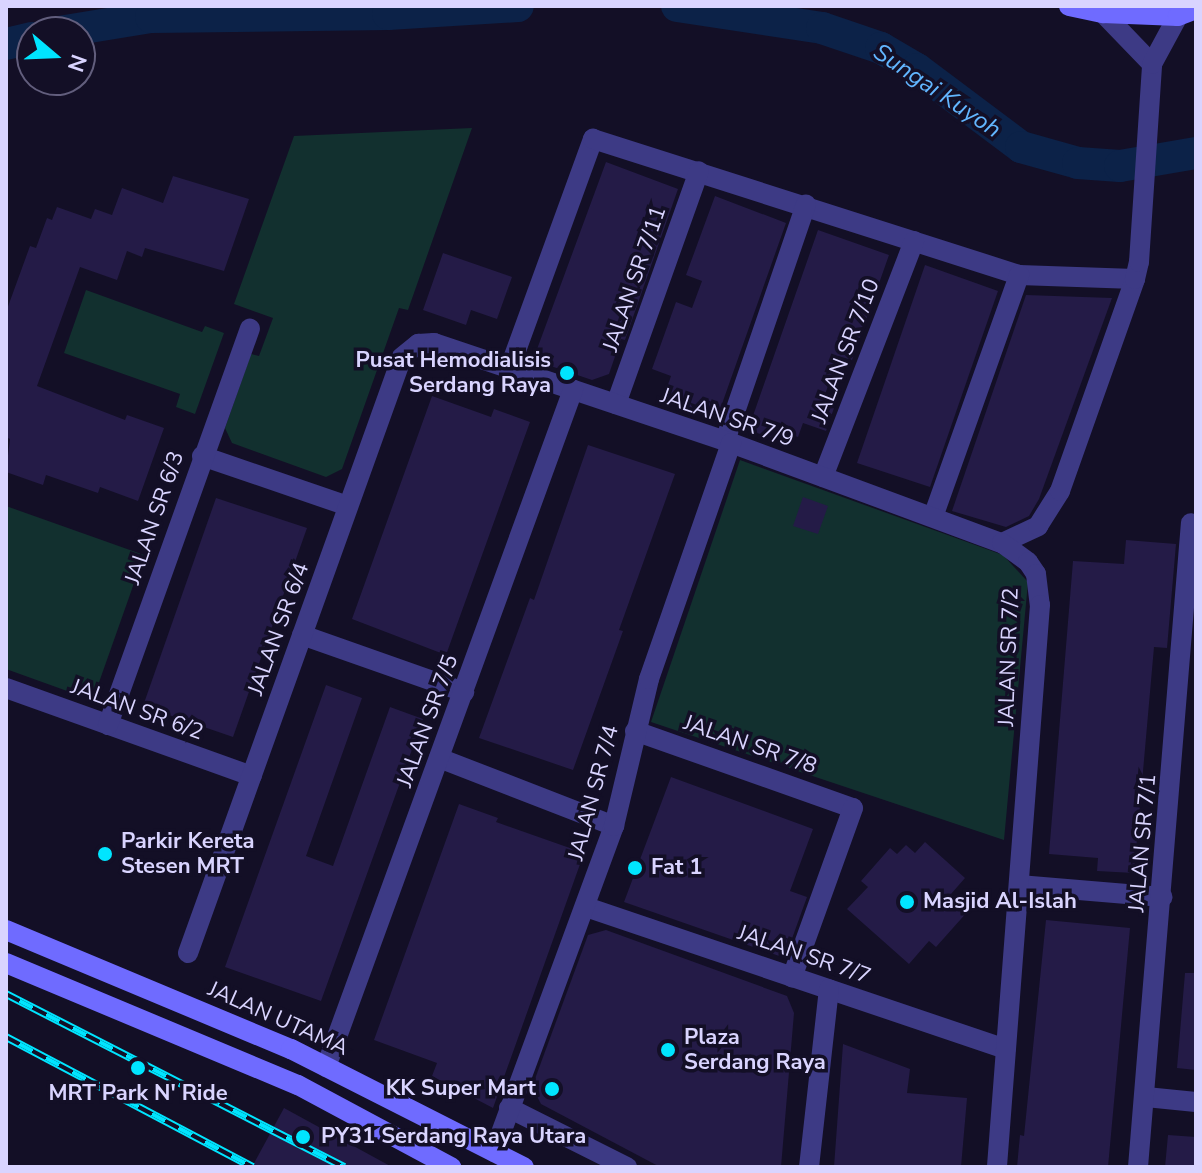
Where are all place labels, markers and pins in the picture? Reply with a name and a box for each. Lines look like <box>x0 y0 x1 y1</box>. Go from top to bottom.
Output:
place label: Pusat Hemodialisis Serdang Raya <box>355 347 551 398</box>
marker: Pusat Hemodialisis Serdang Raya <box>558 364 576 382</box>
place label: Parkir Kereta Stesen MRT <box>121 828 255 880</box>
marker: Parkir Kereta Stesen MRT <box>96 845 114 863</box>
place label: Fat 1 <box>651 855 703 881</box>
marker: Fat 1 <box>626 859 644 877</box>
place label: Masjid Al-Islah <box>923 889 1077 915</box>
marker: Masjid Al-Islah <box>898 893 916 911</box>
place label: Plaza Serdang Raya <box>684 1024 826 1076</box>
marker: Plaza Serdang Raya <box>659 1041 677 1059</box>
marker: MRT Park N' Ride <box>129 1059 147 1077</box>
place label: KK Super Mart <box>386 1076 536 1102</box>
marker: KK Super Mart <box>543 1080 561 1098</box>
place label: MRT Park N' Ride <box>48 1081 228 1107</box>
place label: PY31 Serdang Raya Utara <box>321 1124 586 1150</box>
marker: PY31 Serdang Raya Utara <box>292 1126 314 1148</box>

